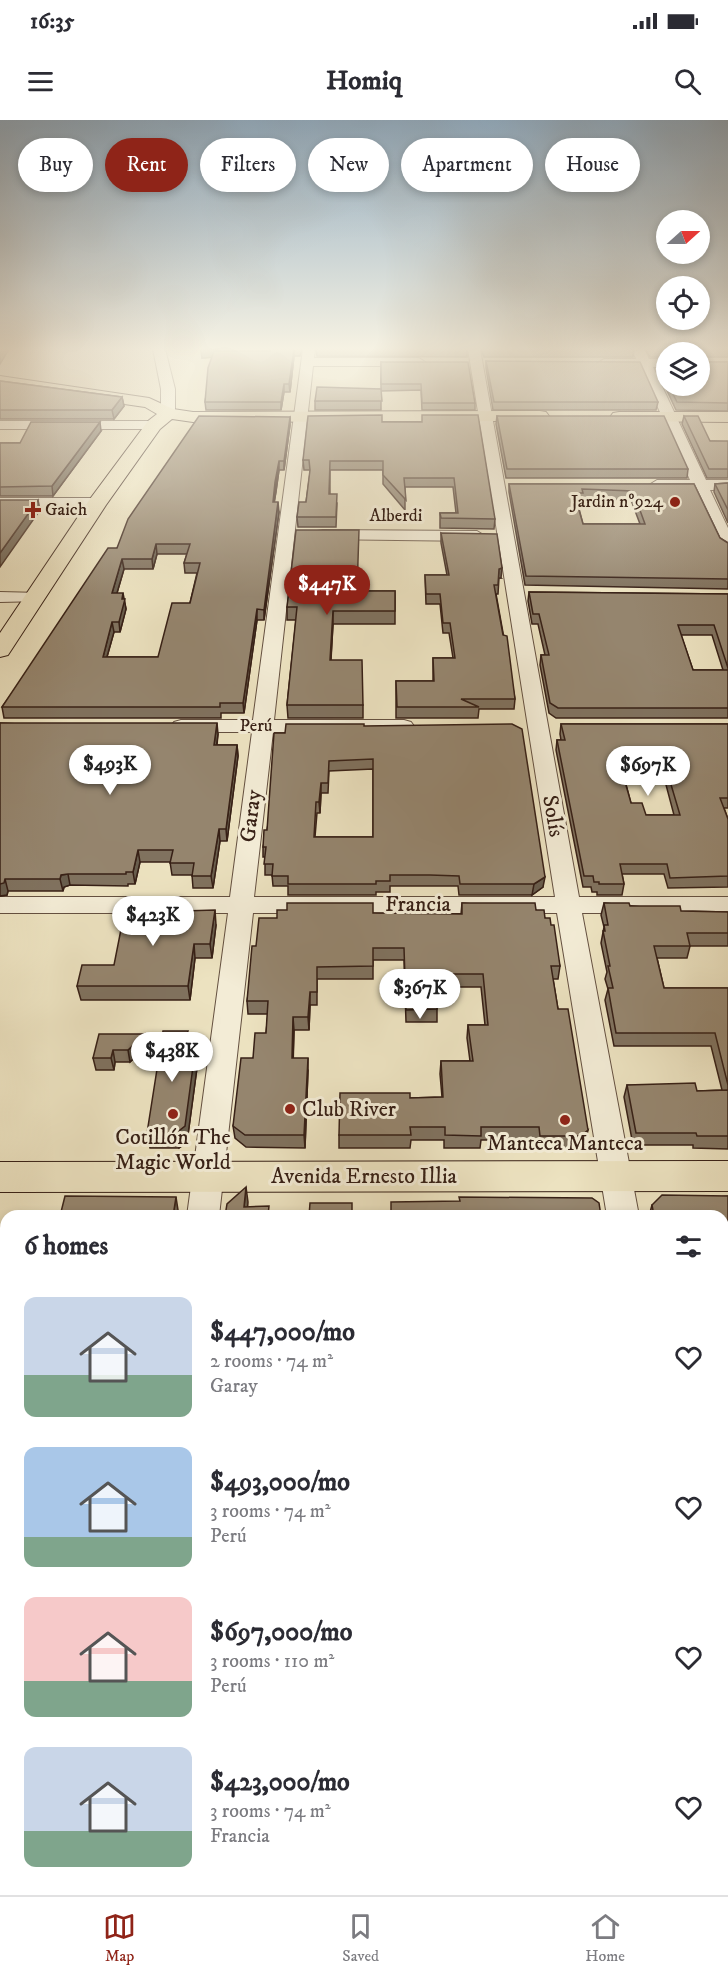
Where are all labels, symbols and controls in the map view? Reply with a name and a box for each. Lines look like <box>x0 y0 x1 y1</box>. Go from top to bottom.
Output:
text: 16:35 <box>30 8 74 35</box>
text: Homiq <box>326 64 402 98</box>
icon: menu <box>24 65 57 98</box>
icon: search <box>671 65 704 98</box>
chip: Buy <box>18 138 93 192</box>
chip: Rent <box>105 138 188 192</box>
chip: Filters <box>200 138 296 192</box>
chip: New <box>308 138 389 192</box>
chip: Apartment <box>401 138 533 192</box>
chip: House <box>545 138 640 192</box>
north arrow <box>656 210 710 264</box>
map controls <box>656 210 710 396</box>
button: locate <box>656 276 710 330</box>
button: layers <box>656 342 710 396</box>
place label: Jardin nº924 <box>569 491 664 513</box>
marker: Jardin nº924 <box>668 495 682 509</box>
place label: Gaich <box>45 499 88 521</box>
marker: Gaich <box>26 503 40 517</box>
street label: Alberdi <box>369 505 423 527</box>
pin: $447K <box>285 565 369 616</box>
text: $447K <box>298 572 356 597</box>
street label: Perú <box>239 715 273 737</box>
pin: $493K <box>68 745 152 796</box>
pin: $697K <box>606 746 690 797</box>
text: $493K <box>83 752 137 777</box>
text: $697K <box>620 753 676 778</box>
street label: Garay <box>234 788 268 844</box>
street label: Solís <box>536 793 570 839</box>
street label: Francia <box>385 891 452 918</box>
pin: $423K <box>111 896 195 947</box>
text: $423K <box>126 903 180 928</box>
pin: $367K <box>378 969 462 1020</box>
text: $367K <box>393 976 447 1001</box>
pin: $438K <box>130 1032 214 1083</box>
text: $438K <box>145 1039 199 1064</box>
place label: Club River <box>302 1096 397 1123</box>
marker: Club River <box>283 1102 297 1116</box>
marker: Cotillón The Magic World <box>166 1107 180 1121</box>
marker: Manteca Manteca <box>558 1113 572 1127</box>
place label: Cotillón The Magic World <box>115 1124 231 1176</box>
place label: Manteca Manteca <box>487 1130 644 1157</box>
street label: Avenida Ernesto Illia <box>271 1163 458 1190</box>
text: 6 homes <box>24 1230 108 1263</box>
icon: filters <box>672 1230 705 1263</box>
text: $447,000/mo <box>210 1316 355 1349</box>
icon: home <box>72 1321 144 1393</box>
icon: heart <box>672 1341 705 1374</box>
text: 2 rooms · 74 m² <box>210 1349 333 1374</box>
text: Garay <box>210 1374 258 1399</box>
text: $493,000/mo <box>210 1466 350 1499</box>
icon: home <box>72 1471 144 1543</box>
icon: heart <box>672 1491 705 1524</box>
text: 3 rooms · 74 m² <box>210 1499 331 1524</box>
text: Perú <box>210 1524 247 1549</box>
text: $697,000/mo <box>210 1616 352 1649</box>
icon: home <box>72 1621 144 1693</box>
icon: heart <box>672 1641 705 1674</box>
text: 3 rooms · 110 m² <box>210 1649 334 1674</box>
text: Perú <box>210 1674 247 1699</box>
text: $423,000/mo <box>210 1766 350 1799</box>
icon: home <box>72 1771 144 1843</box>
icon: heart <box>672 1791 705 1824</box>
text: 3 rooms · 74 m² <box>210 1799 331 1824</box>
text: Francia <box>210 1824 270 1849</box>
tab: Map <box>103 1910 136 1966</box>
tab: Saved <box>342 1910 379 1966</box>
tab: Home <box>585 1910 625 1966</box>

